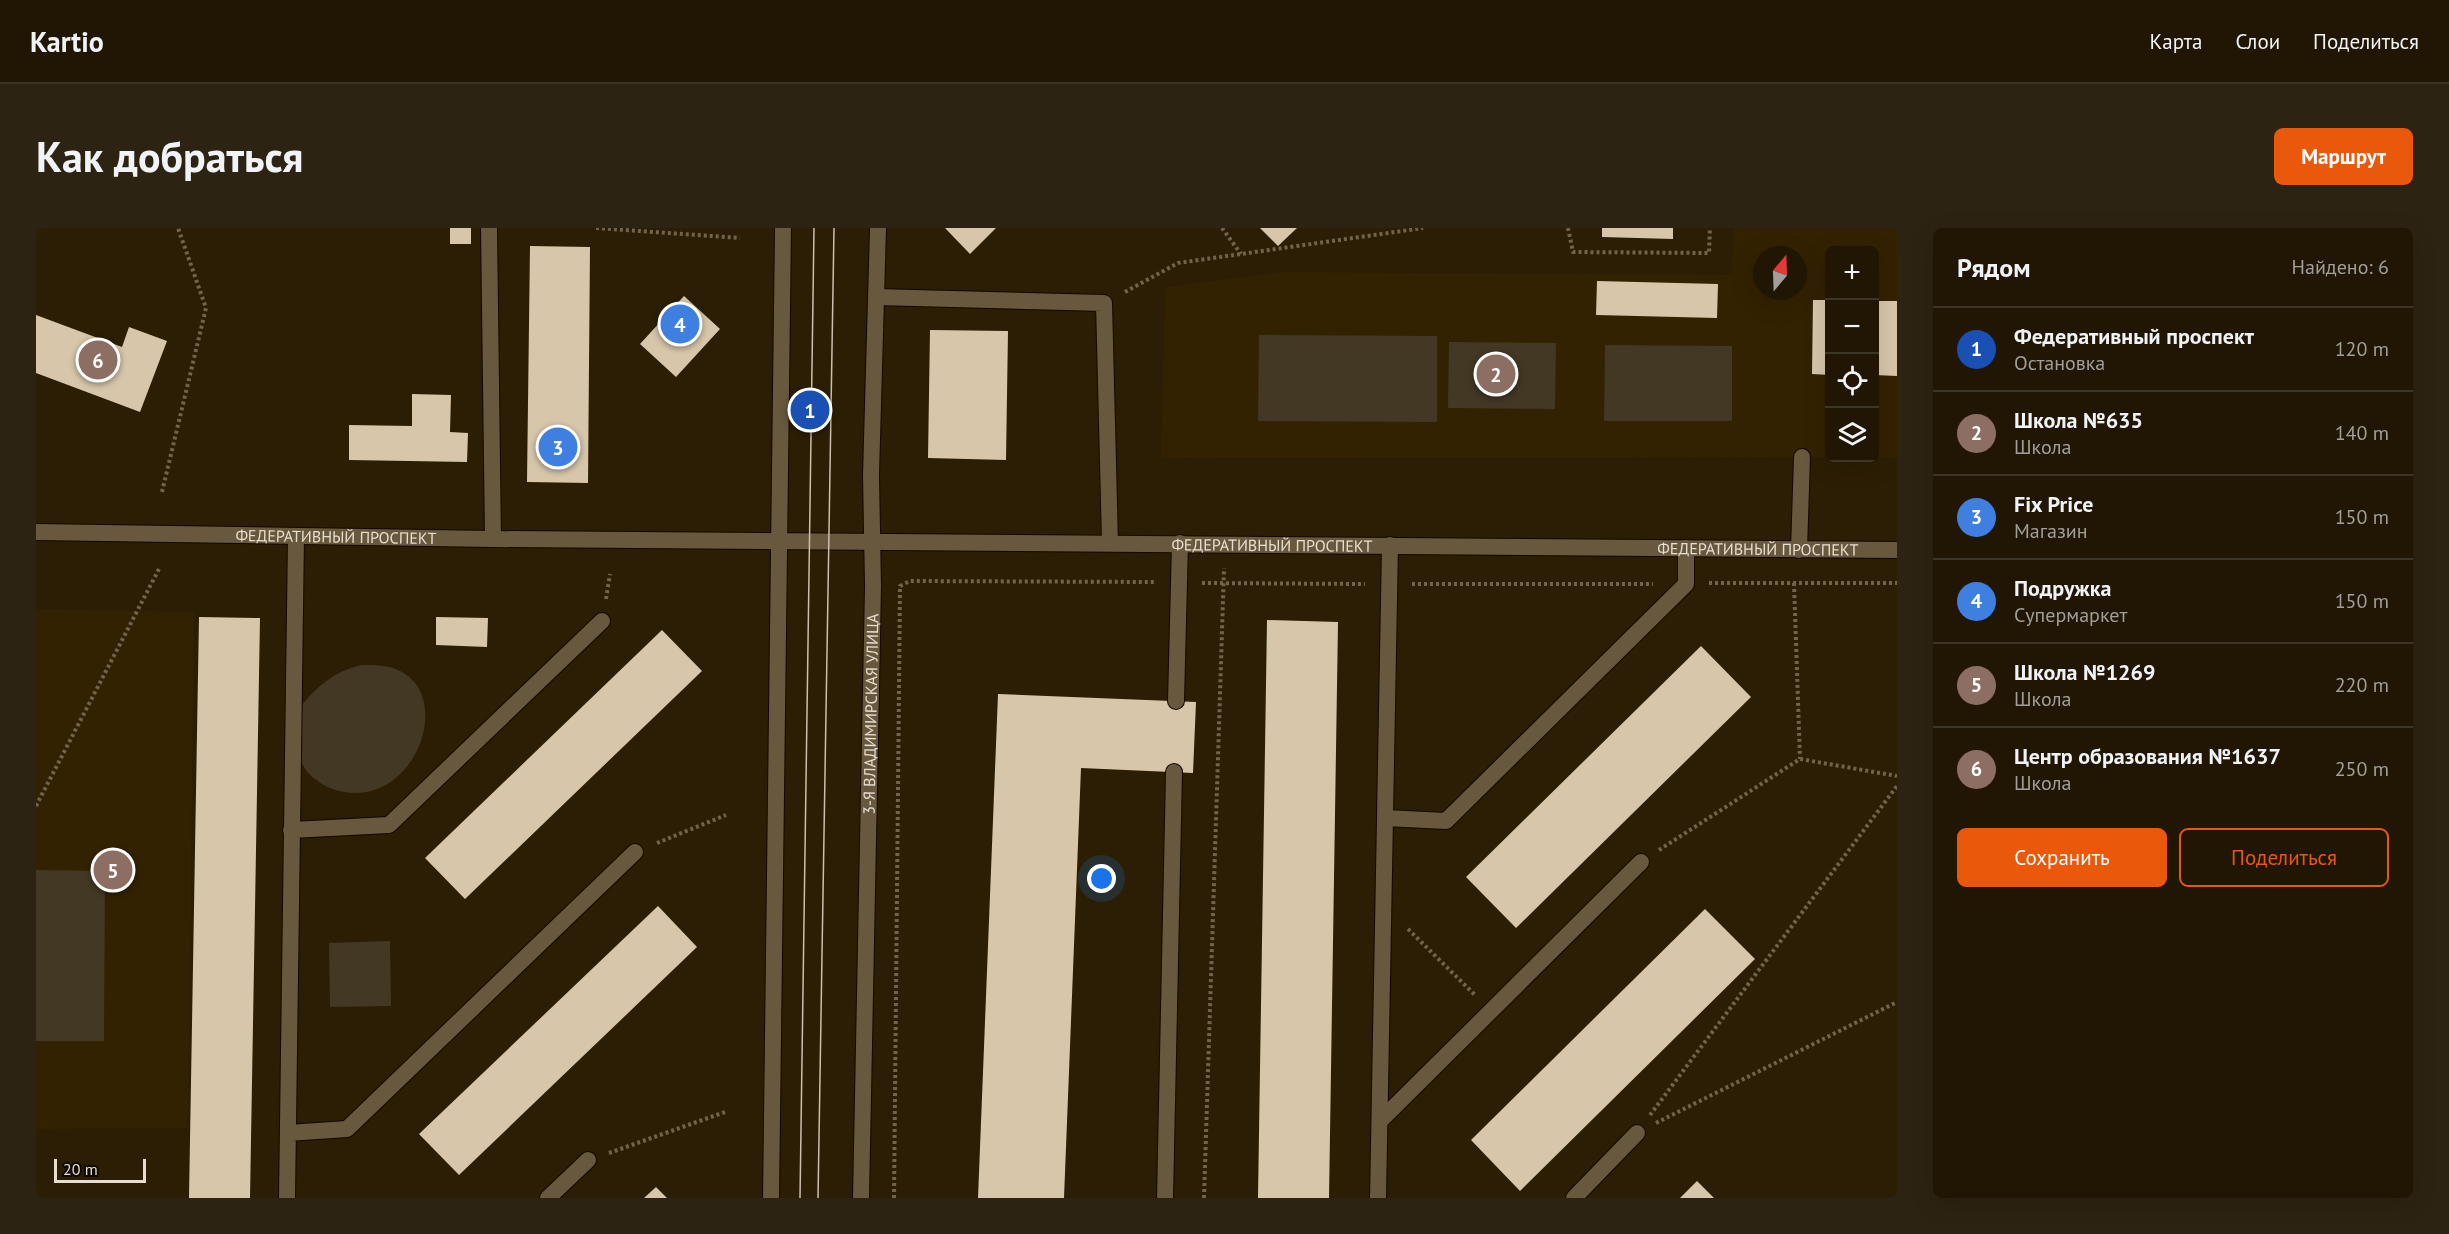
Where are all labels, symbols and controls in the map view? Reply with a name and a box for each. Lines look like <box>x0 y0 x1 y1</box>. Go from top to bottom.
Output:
text: Kartio <box>30 23 104 60</box>
text: Карта <box>2149 28 2202 55</box>
text: Слои <box>2235 28 2280 55</box>
text: Поделиться <box>2313 28 2419 55</box>
button: Маршрут <box>2274 128 2413 185</box>
text: Как добраться <box>36 129 303 184</box>
north arrow <box>1753 246 1807 300</box>
map controls <box>1825 246 1879 462</box>
button: + <box>1825 246 1879 300</box>
text: Рядом <box>1957 251 2031 284</box>
text: Найдено: 6 <box>2292 254 2389 280</box>
button: − <box>1825 300 1879 354</box>
pin: 4 <box>660 302 700 346</box>
text: Федеративный проспект <box>2014 322 2254 350</box>
text: 1 <box>1971 336 1982 362</box>
text: 120 m <box>2335 336 2389 362</box>
pin: 6 <box>78 338 118 382</box>
text: Остановка <box>2014 350 2105 376</box>
pin: 2 <box>1476 352 1516 396</box>
button: locate <box>1825 354 1879 408</box>
pin: 1 <box>790 388 830 432</box>
text: Школа №635 <box>2014 406 2143 434</box>
button: layers <box>1825 408 1879 462</box>
text: 2 <box>1971 420 1982 446</box>
text: 140 m <box>2335 420 2389 446</box>
pin: 3 <box>538 424 578 470</box>
text: Школа <box>2014 434 2071 460</box>
text: Fix Price <box>2014 490 2093 518</box>
text: 3 <box>1971 504 1982 530</box>
text: 150 m <box>2335 504 2389 530</box>
text: Магазин <box>2014 518 2088 544</box>
street label: ФЕДЕРАТИВНЫЙ ПРОСПЕКТ <box>235 525 437 548</box>
street label: ФЕДЕРАТИВНЫЙ ПРОСПЕКТ <box>1171 534 1373 556</box>
street label: ФЕДЕРАТИВНЫЙ ПРОСПЕКТ <box>1657 538 1859 560</box>
text: Подружка <box>2014 574 2111 602</box>
text: 4 <box>1971 588 1982 614</box>
text: 150 m <box>2335 588 2389 614</box>
text: Супермаркет <box>2014 602 2127 628</box>
street label: 3-Я ВЛАДИМИРСКАЯ УЛИЦА <box>859 613 882 815</box>
text: Школа №1269 <box>2014 658 2156 686</box>
text: 5 <box>1971 672 1982 698</box>
text: 220 m <box>2335 672 2389 698</box>
text: Школа <box>2014 686 2071 712</box>
text: Центр образования №1637 <box>2014 742 2281 770</box>
text: 6 <box>1971 756 1982 782</box>
text: 250 m <box>2335 756 2389 782</box>
text: Школа <box>2014 770 2071 796</box>
button: Сохранить <box>1957 828 2167 887</box>
button: Поделиться <box>2179 828 2389 887</box>
pin: 5 <box>94 848 133 892</box>
your location <box>1087 864 1116 893</box>
scale bar <box>54 1156 146 1184</box>
text: 20 m <box>63 1159 98 1179</box>

